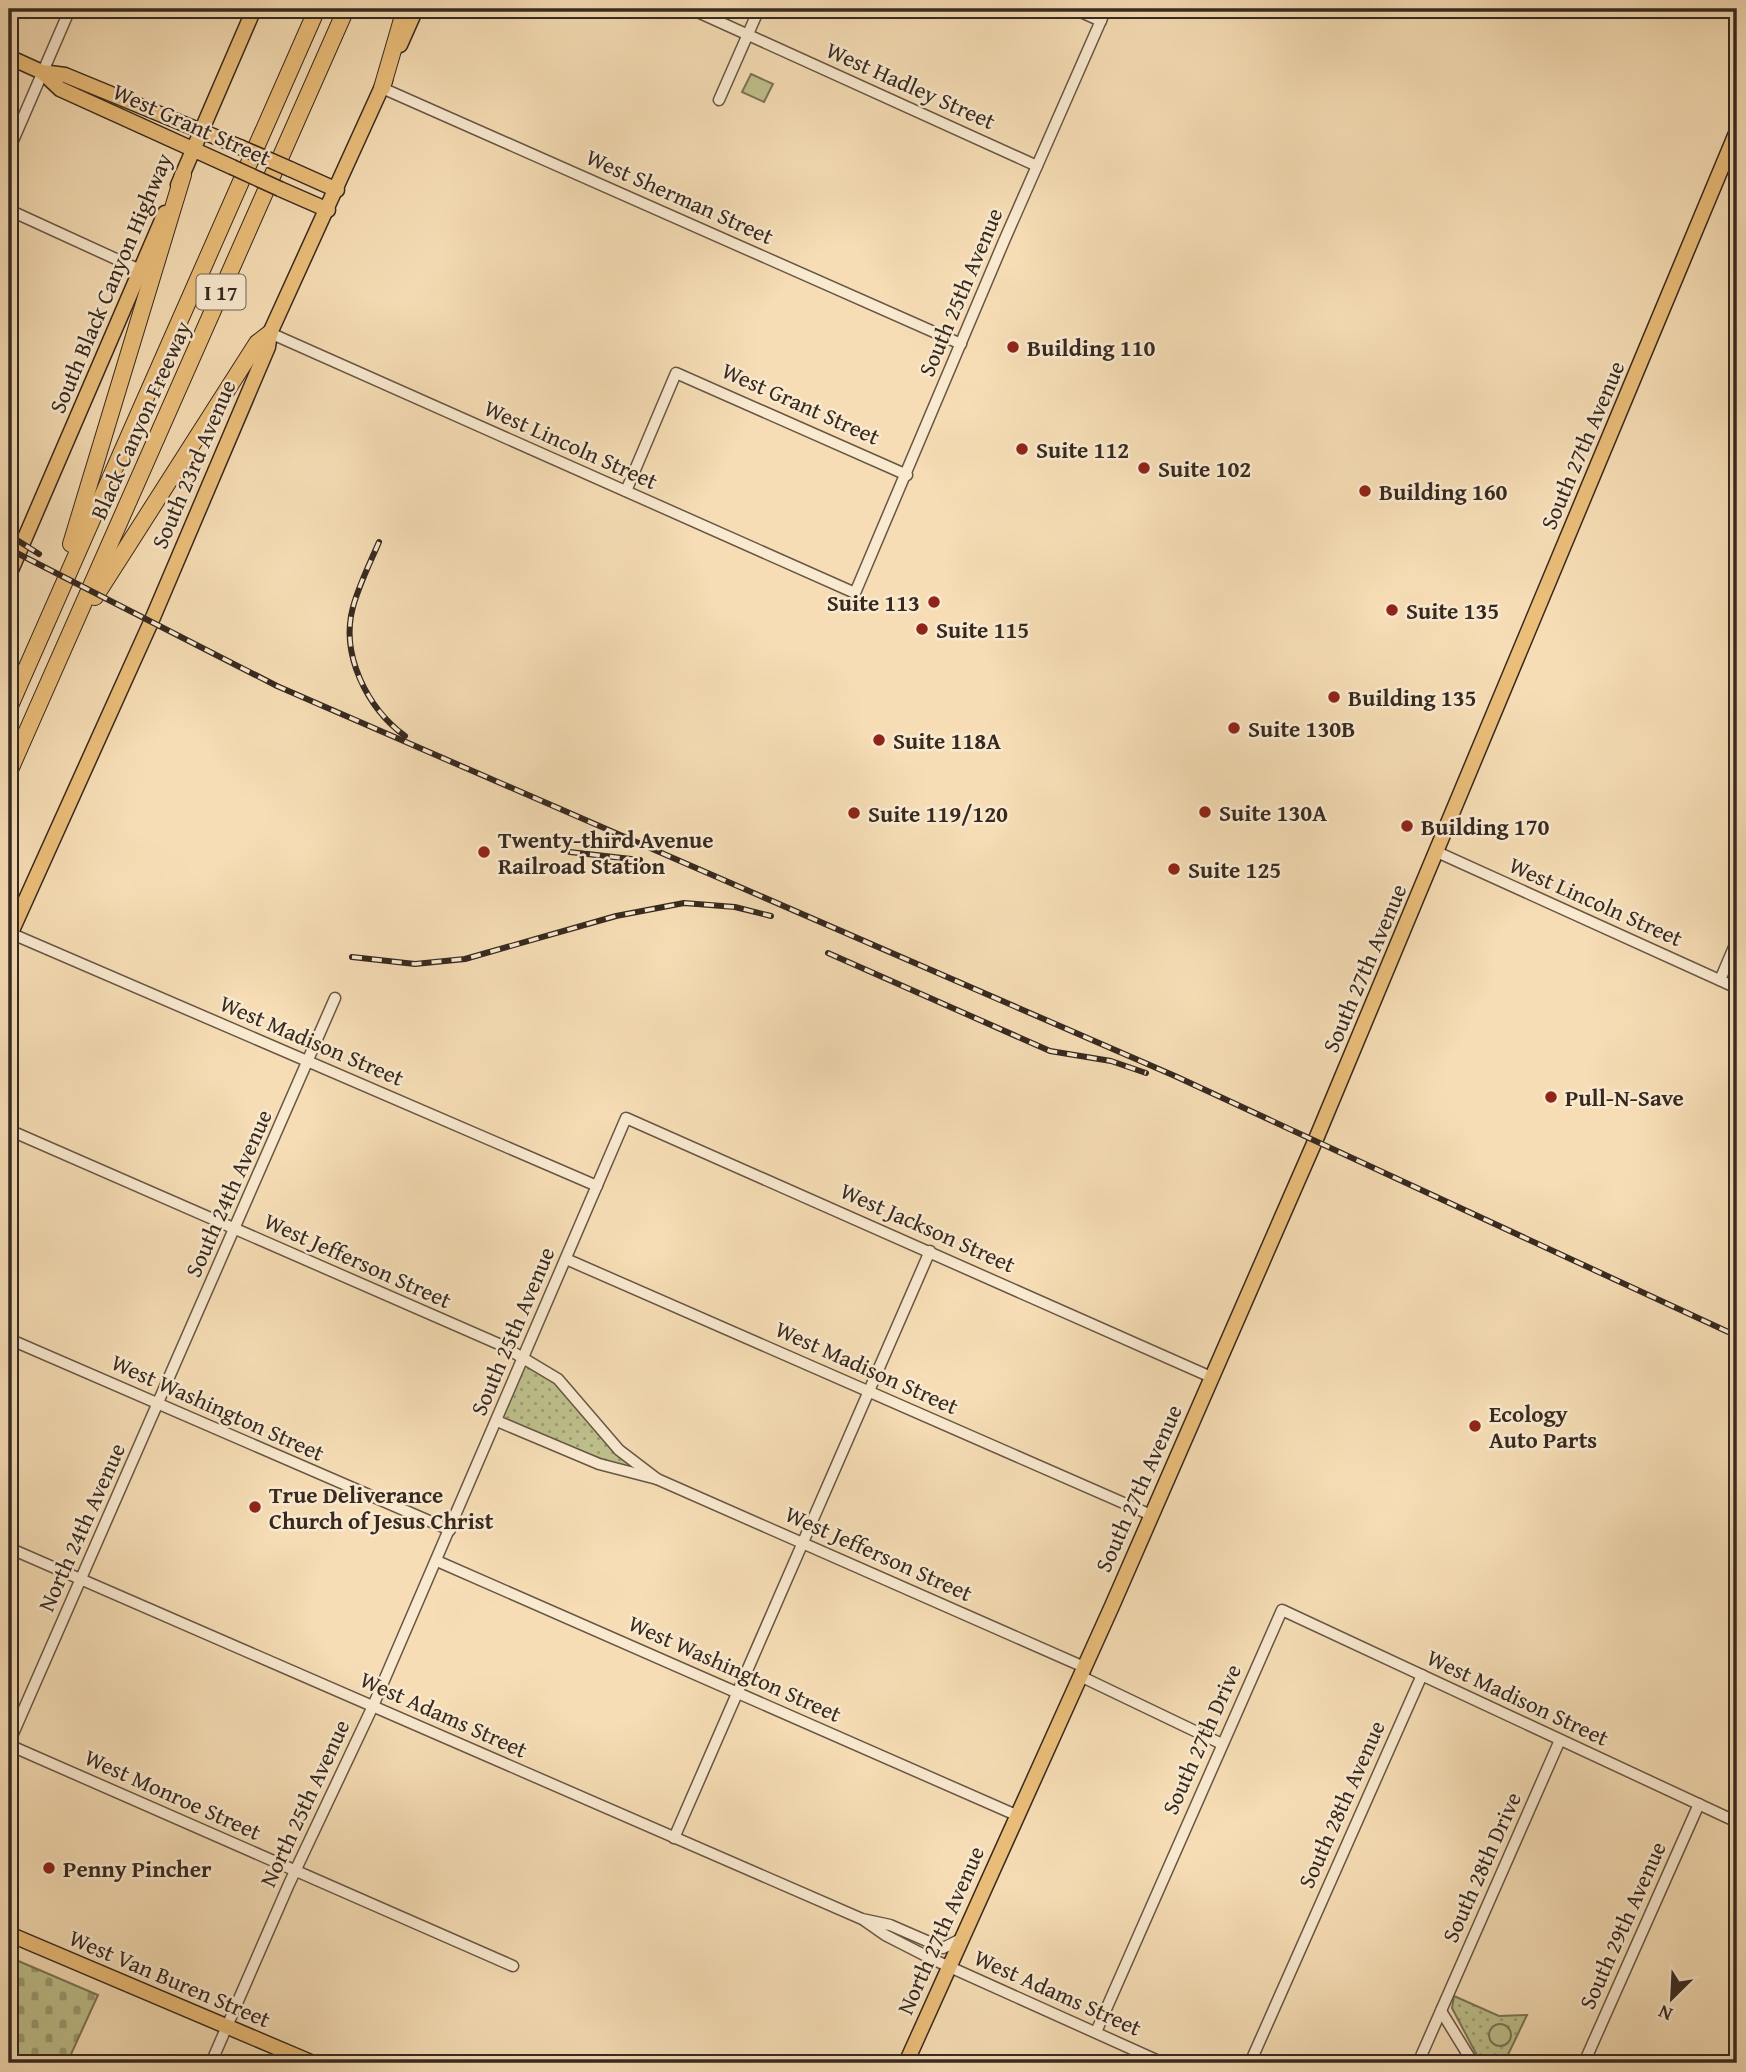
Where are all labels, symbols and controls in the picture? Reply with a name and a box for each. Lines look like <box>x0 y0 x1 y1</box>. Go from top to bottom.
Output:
street label: West Hadley Street <box>821 33 1001 137</box>
street label: West Grant Street <box>108 74 276 174</box>
street label: West Sherman Street <box>581 140 779 252</box>
street label: South Black Canyon Highway <box>40 147 180 418</box>
street label: South 25th Avenue <box>910 203 1010 381</box>
road number: I 17 <box>196 274 246 310</box>
street label: Black Canyon Freeway <box>81 315 199 525</box>
place label: Building 110 <box>1027 331 1156 364</box>
marker: Building 110 <box>1005 339 1021 355</box>
street label: West Grant Street <box>717 353 885 453</box>
street label: South 27th Avenue <box>1532 356 1632 534</box>
street label: South 23rd Avenue <box>142 374 244 554</box>
street label: West Lincoln Street <box>479 391 663 497</box>
place label: Suite 112 <box>1036 433 1129 466</box>
marker: Suite 112 <box>1014 441 1030 457</box>
place label: Suite 102 <box>1158 452 1251 485</box>
marker: Suite 102 <box>1136 460 1152 476</box>
place label: Building 160 <box>1379 475 1508 508</box>
marker: Building 160 <box>1357 483 1373 499</box>
place label: Suite 113 <box>827 586 920 619</box>
marker: Suite 113 <box>926 594 942 610</box>
place label: Suite 135 <box>1406 594 1499 627</box>
marker: Suite 135 <box>1384 602 1400 618</box>
place label: Suite 115 <box>936 613 1029 646</box>
marker: Suite 115 <box>914 621 930 637</box>
place label: Building 135 <box>1348 681 1477 714</box>
marker: Building 135 <box>1326 689 1342 705</box>
place label: Suite 130B <box>1248 712 1355 745</box>
marker: Suite 130B <box>1226 720 1242 736</box>
place label: Suite 118A <box>893 724 1001 757</box>
marker: Suite 118A <box>871 732 887 748</box>
place label: Suite 130A <box>1219 796 1327 829</box>
place label: Suite 119/120 <box>868 797 1008 830</box>
marker: Suite 130A <box>1197 804 1213 820</box>
marker: Suite 119/120 <box>846 805 862 821</box>
place label: Building 170 <box>1421 810 1550 843</box>
marker: Building 170 <box>1399 818 1415 834</box>
place label: Twenty-third Avenue Railroad Station <box>498 823 714 882</box>
marker: Twenty-third Avenue Railroad Station <box>476 844 492 860</box>
street label: West Lincoln Street <box>1504 848 1688 954</box>
place label: Suite 125 <box>1188 853 1281 886</box>
marker: Suite 125 <box>1166 861 1182 877</box>
street label: South 27th Avenue <box>1314 879 1414 1057</box>
street label: West Madison Street <box>215 986 409 1094</box>
place label: Pull-N-Save <box>1565 1081 1684 1114</box>
marker: Pull-N-Save <box>1543 1089 1559 1105</box>
street label: South 24th Avenue <box>176 1104 280 1282</box>
street label: West Jackson Street <box>835 1174 1021 1280</box>
street label: West Jefferson Street <box>259 1204 457 1316</box>
street label: South 25th Avenue <box>462 1242 562 1420</box>
street label: West Madison Street <box>770 1312 964 1422</box>
street label: West Washington Street <box>106 1345 330 1469</box>
place label: Ecology Auto Parts <box>1489 1397 1597 1456</box>
street label: South 27th Avenue <box>1086 1399 1190 1577</box>
marker: Ecology Auto Parts <box>1467 1418 1483 1434</box>
street label: North 24th Avenue <box>29 1437 133 1617</box>
place label: True Deliverance Church of Jesus Christ <box>269 1478 494 1537</box>
street label: West Jefferson Street <box>780 1497 978 1609</box>
marker: True Deliverance Church of Jesus Christ <box>247 1499 263 1515</box>
street label: West Washington Street <box>623 1606 847 1730</box>
street label: West Madison Street <box>1422 1640 1614 1754</box>
street label: South 27th Drive <box>1153 1659 1249 1819</box>
street label: West Adams Street <box>355 1662 533 1766</box>
street label: North 25th Avenue <box>251 1714 357 1892</box>
street label: South 28th Avenue <box>1289 1715 1393 1893</box>
street label: West Monroe Street <box>79 1740 267 1848</box>
street label: South 28th Drive <box>1433 1787 1529 1947</box>
street label: South 29th Avenue <box>1570 1836 1674 2014</box>
street label: North 27th Avenue <box>888 1840 992 2020</box>
place label: Penny Pincher <box>63 1852 212 1885</box>
marker: Penny Pincher <box>41 1860 57 1876</box>
street label: West Van Buren Street <box>64 1921 276 2035</box>
street label: West Adams Street <box>969 1940 1147 2044</box>
north arrow <box>1638 1964 1708 2034</box>
text: N <box>1653 1998 1677 2029</box>

